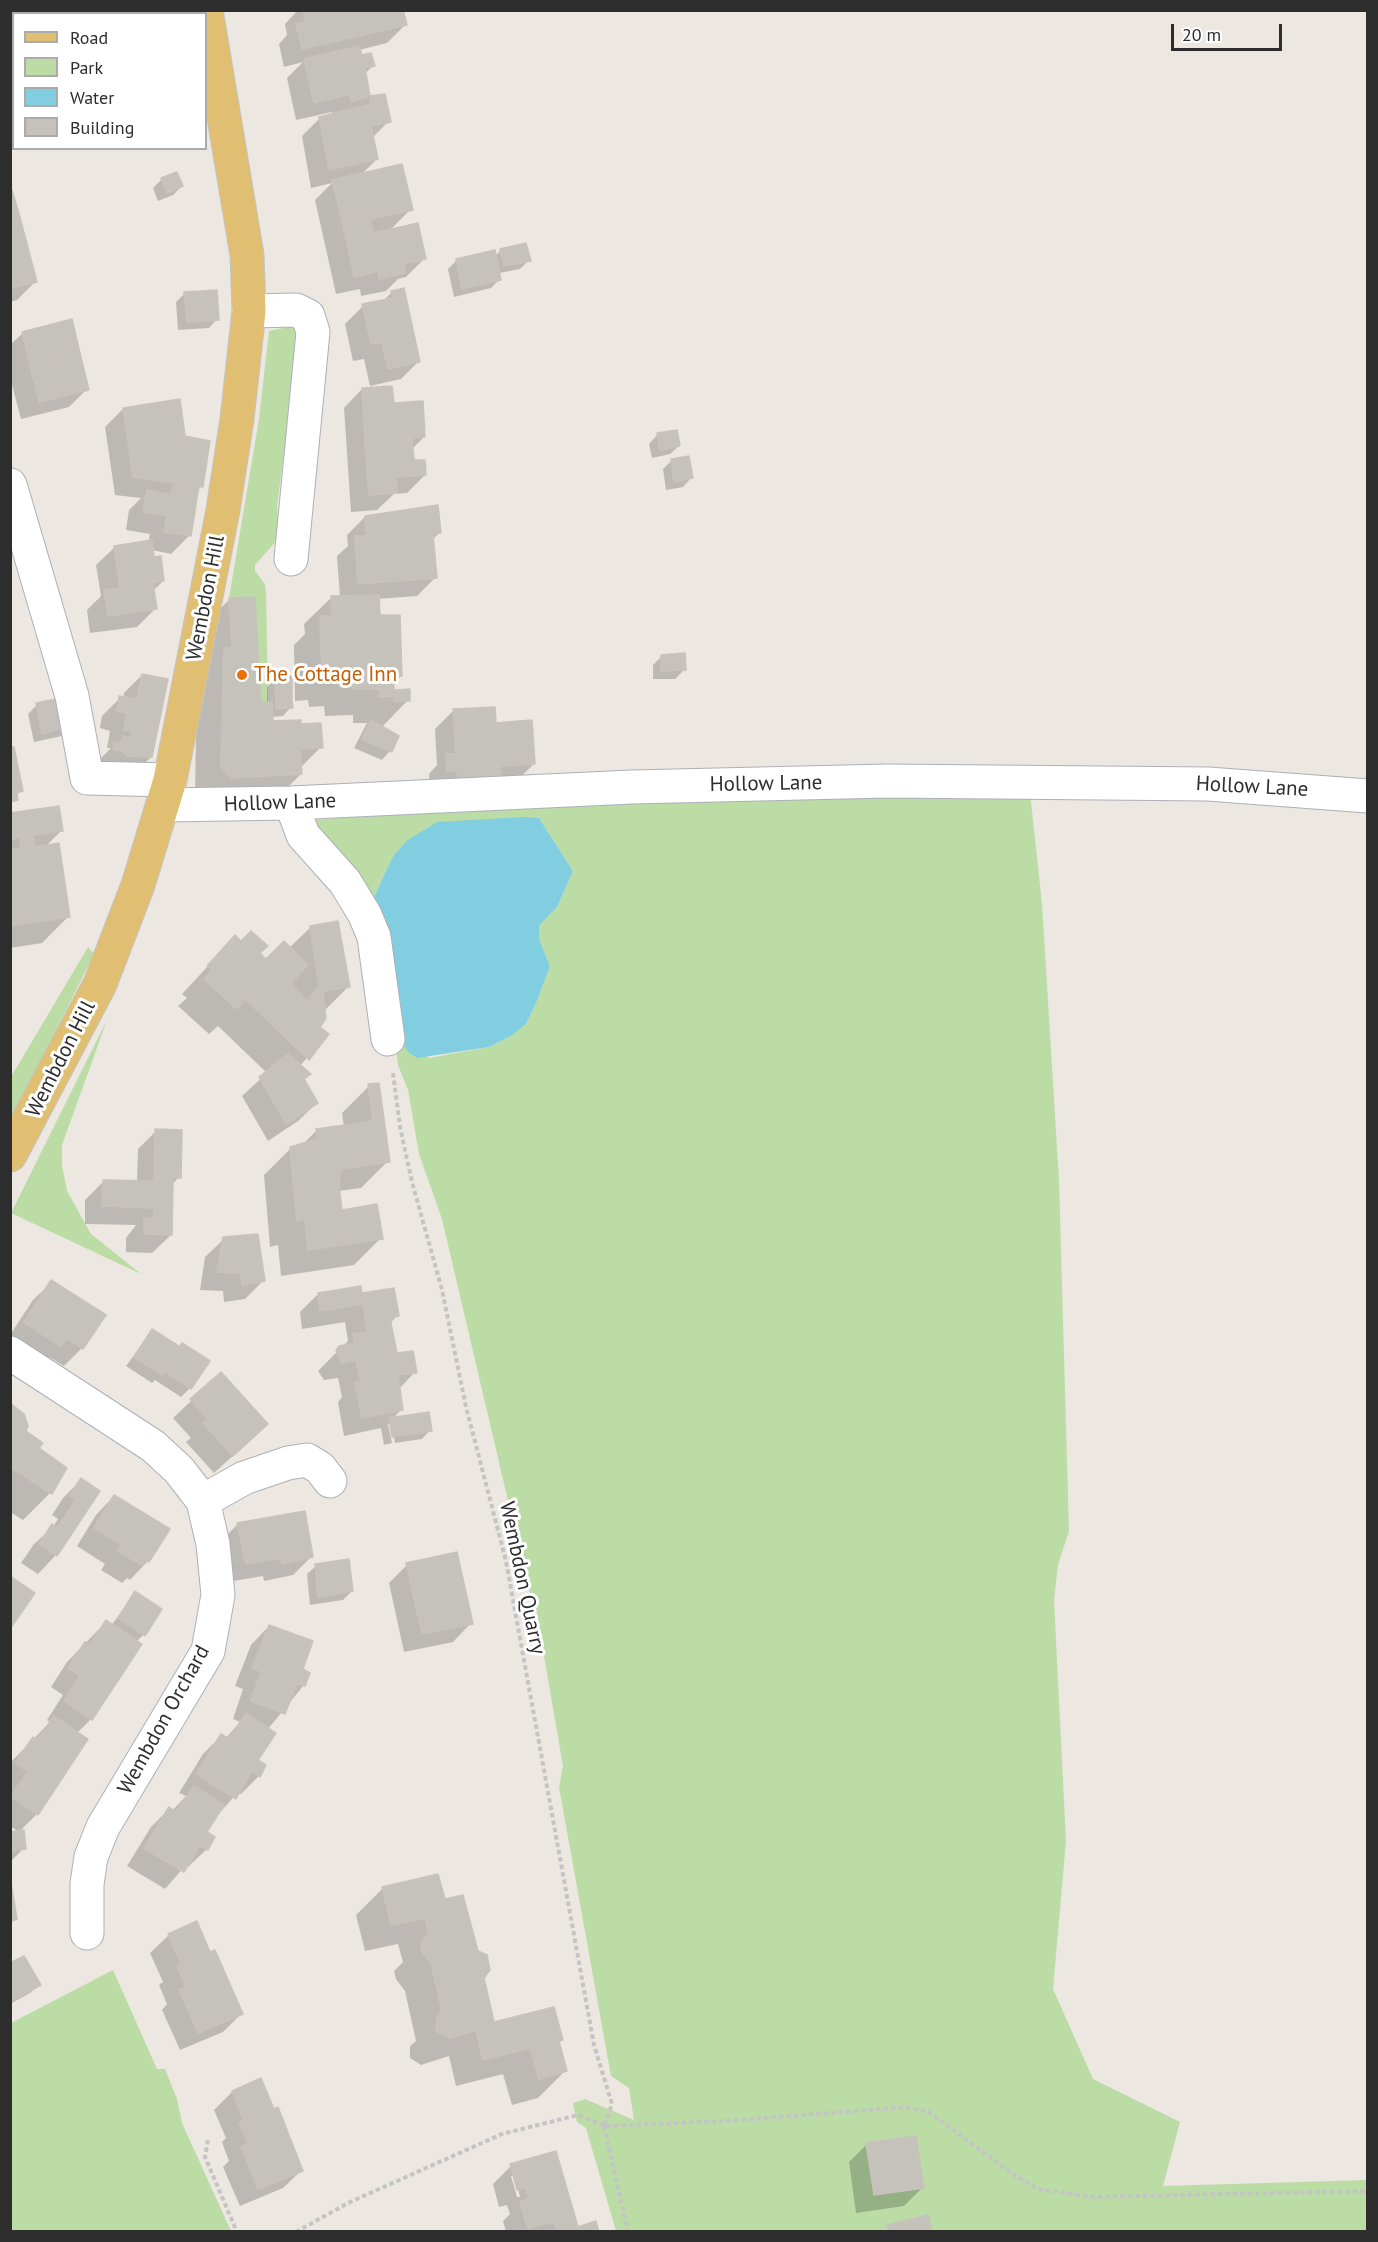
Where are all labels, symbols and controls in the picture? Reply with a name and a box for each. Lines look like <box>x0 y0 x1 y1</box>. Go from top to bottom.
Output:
legend <box>12 12 207 150</box>
scale bar <box>1174 12 1285 50</box>
text: 20 m <box>1182 23 1221 46</box>
text: Road <box>70 26 108 49</box>
text: Park <box>70 56 103 79</box>
text: Water <box>70 86 114 109</box>
text: Building <box>70 116 134 139</box>
street label: Wembdon Hill <box>181 533 231 663</box>
place label: The Cottage Inn <box>254 662 397 688</box>
marker: The Cottage Inn <box>235 668 249 682</box>
street label: Hollow Lane <box>709 770 823 798</box>
street label: Hollow Lane <box>1195 771 1309 803</box>
street label: Hollow Lane <box>223 788 337 818</box>
street label: Wembdon Hill <box>21 997 101 1121</box>
street label: Wembdon Quarry <box>494 1499 550 1657</box>
street label: Wembdon Orchard <box>113 1641 215 1799</box>

